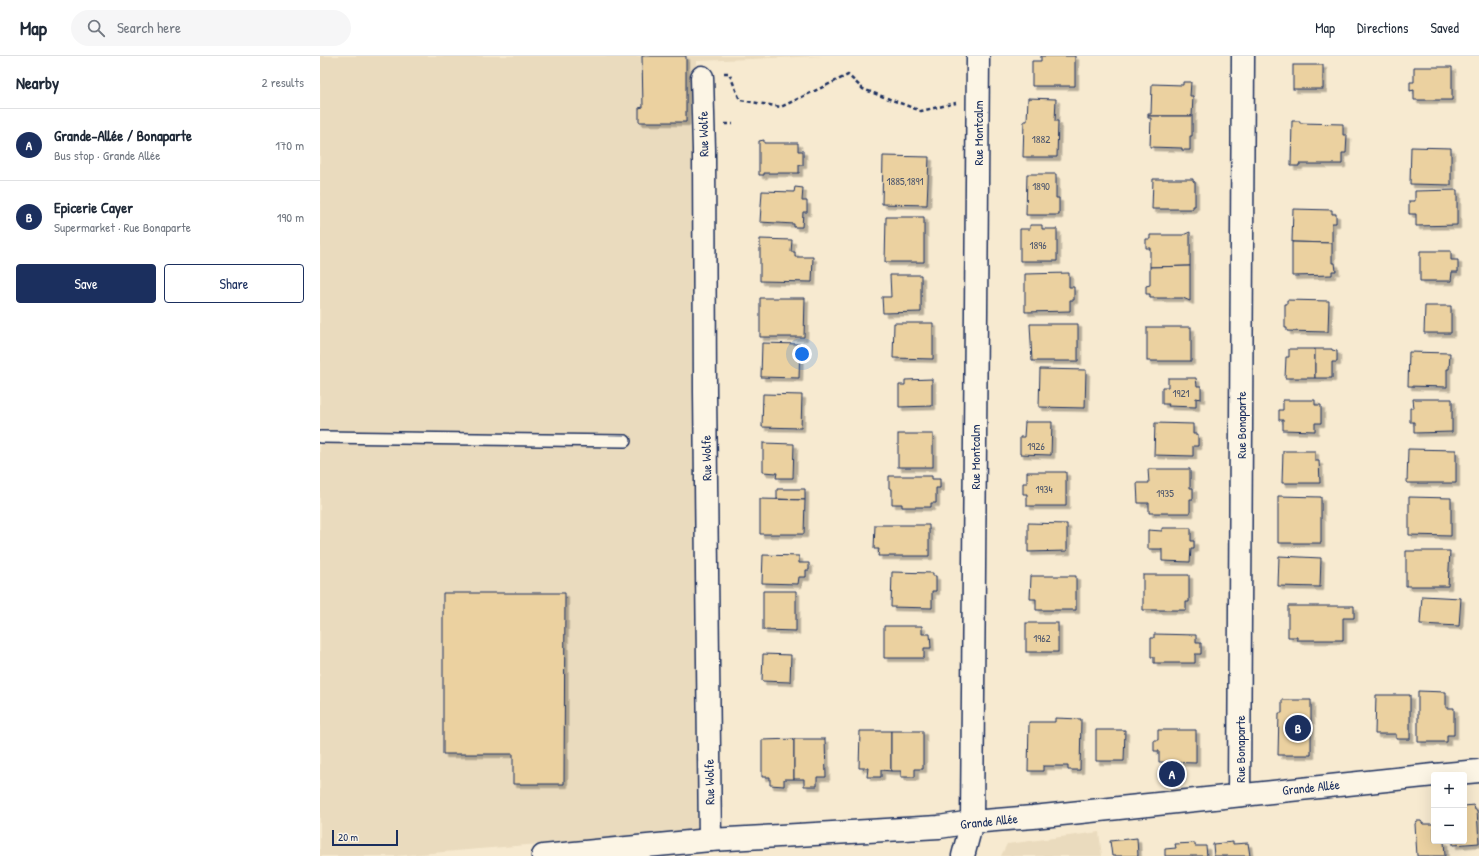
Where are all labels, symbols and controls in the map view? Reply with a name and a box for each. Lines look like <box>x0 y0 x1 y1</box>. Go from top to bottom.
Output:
search box <box>71 10 351 46</box>
text: Map <box>20 15 47 41</box>
icon: search <box>85 17 107 39</box>
text: Search here <box>117 17 181 38</box>
text: Map <box>1315 18 1335 37</box>
text: Directions <box>1357 18 1408 37</box>
text: Saved <box>1430 18 1459 37</box>
text: Nearby <box>16 71 59 94</box>
text: 2 results <box>262 73 304 91</box>
street label: Rue Montcalm <box>969 100 987 166</box>
street label: Rue Wolfe <box>694 111 712 157</box>
text: Grande-Allée / Bonaparte <box>54 125 192 146</box>
house number: 1882 <box>1032 132 1050 146</box>
text: A <box>26 136 32 154</box>
text: 170 m <box>275 136 304 154</box>
text: Bus stop · Grande Allée <box>54 146 160 164</box>
house number: 1885,1891 <box>886 174 924 188</box>
house number: 1890 <box>1032 179 1050 193</box>
text: Epicerie Cayer <box>54 197 133 218</box>
text: B <box>26 208 32 226</box>
text: 190 m <box>277 208 304 226</box>
text: Supermarket · Rue Bonaparte <box>54 218 191 236</box>
house number: 1896 <box>1029 238 1047 252</box>
button: Save <box>16 264 156 303</box>
button: Share <box>164 264 304 303</box>
your location <box>792 344 812 364</box>
house number: 1921 <box>1172 386 1190 400</box>
street label: Rue Bonaparte <box>1232 391 1250 459</box>
street label: Rue Montcalm <box>966 424 984 490</box>
street label: Rue Wolfe <box>697 435 715 481</box>
house number: 1926 <box>1027 439 1045 453</box>
house number: 1934 <box>1035 482 1053 496</box>
house number: 1935 <box>1156 486 1174 500</box>
house number: 1962 <box>1033 631 1051 645</box>
pin: B <box>1285 713 1311 743</box>
street label: Rue Bonaparte <box>1231 715 1249 783</box>
street label: Rue Wolfe <box>700 759 718 805</box>
pin: A <box>1159 759 1185 789</box>
map controls <box>1431 772 1467 844</box>
button: + <box>1431 772 1467 808</box>
street label: Grande Allée <box>1281 775 1341 799</box>
button: − <box>1431 808 1467 844</box>
street label: Grande Allée <box>959 809 1019 833</box>
scale bar <box>332 828 398 847</box>
text: 20 m <box>338 830 358 844</box>

